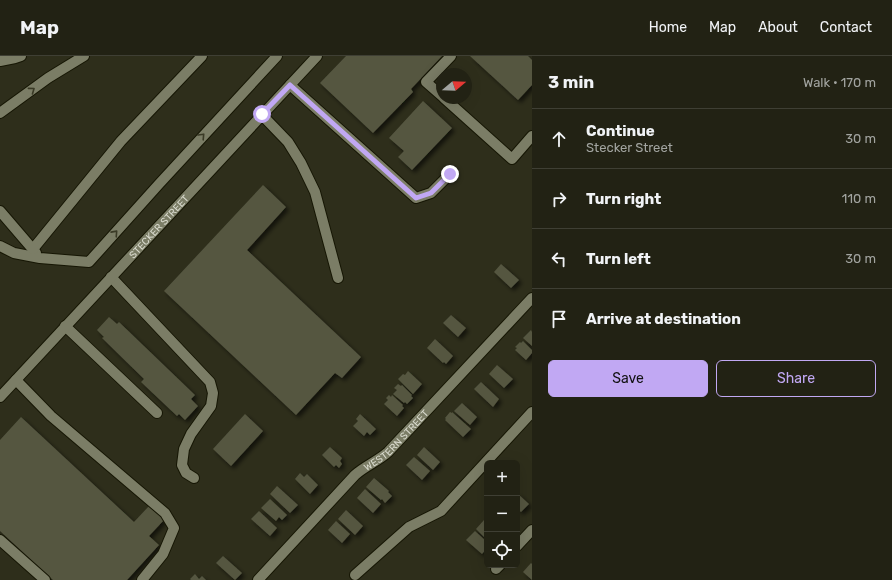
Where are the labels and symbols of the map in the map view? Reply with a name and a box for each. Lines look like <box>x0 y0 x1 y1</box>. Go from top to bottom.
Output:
north arrow <box>436 68 472 104</box>
one-way arrow <box>27 88 34 95</box>
route start <box>253 105 271 123</box>
one-way arrow <box>198 134 205 141</box>
route end <box>441 165 459 183</box>
street label: STECKER STREET <box>127 193 192 261</box>
one-way arrow <box>110 230 118 238</box>
street label: WESTERN STREET <box>362 408 432 474</box>

